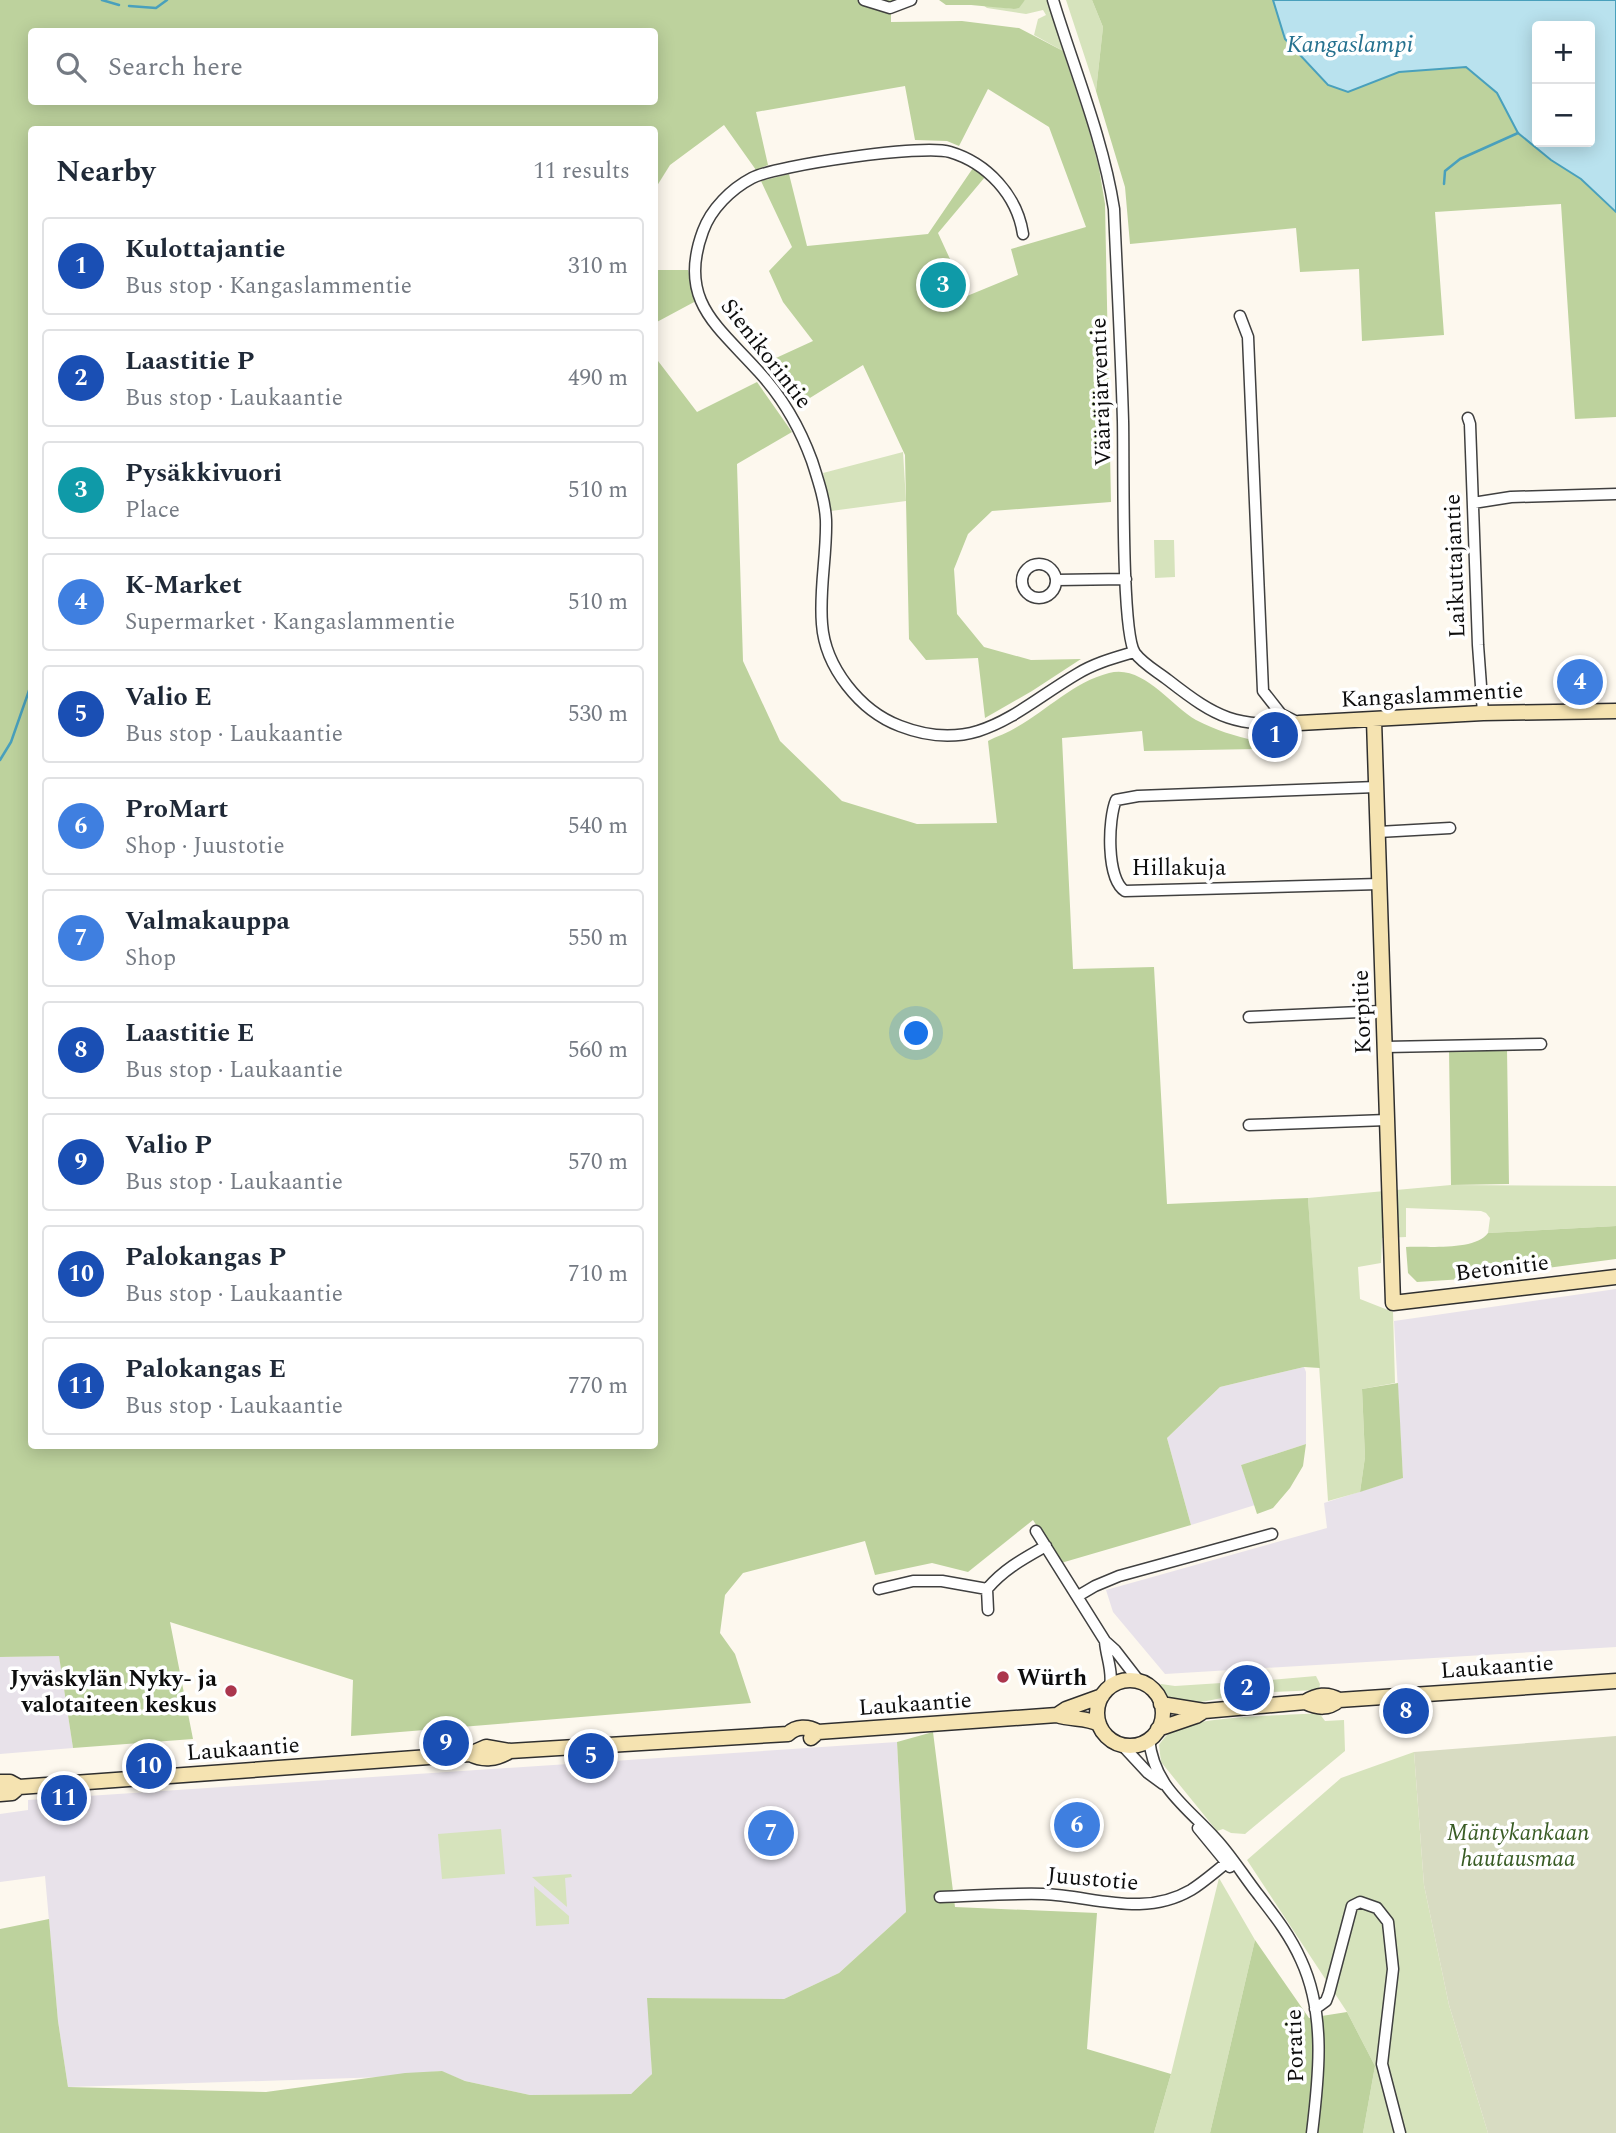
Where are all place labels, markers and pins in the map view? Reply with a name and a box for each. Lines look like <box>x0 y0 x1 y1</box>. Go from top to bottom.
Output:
pin: 3 <box>920 259 966 311</box>
pin: 4 <box>1557 656 1603 708</box>
pin: 1 <box>1252 709 1298 761</box>
place label: Würth <box>1017 1661 1087 1696</box>
place label: Jyväskylän Nyky- ja valotaiteen keskus <box>10 1662 217 1723</box>
pin: 2 <box>1224 1662 1270 1714</box>
marker: Würth <box>995 1669 1011 1685</box>
marker: Jyväskylän Nyky- ja valotaiteen keskus <box>223 1683 239 1699</box>
pin: 8 <box>1383 1685 1429 1737</box>
pin: 9 <box>423 1717 469 1769</box>
pin: 5 <box>568 1730 614 1782</box>
pin: 10 <box>126 1740 172 1792</box>
pin: 11 <box>41 1772 87 1824</box>
pin: 6 <box>1054 1799 1100 1851</box>
pin: 7 <box>748 1807 794 1859</box>

